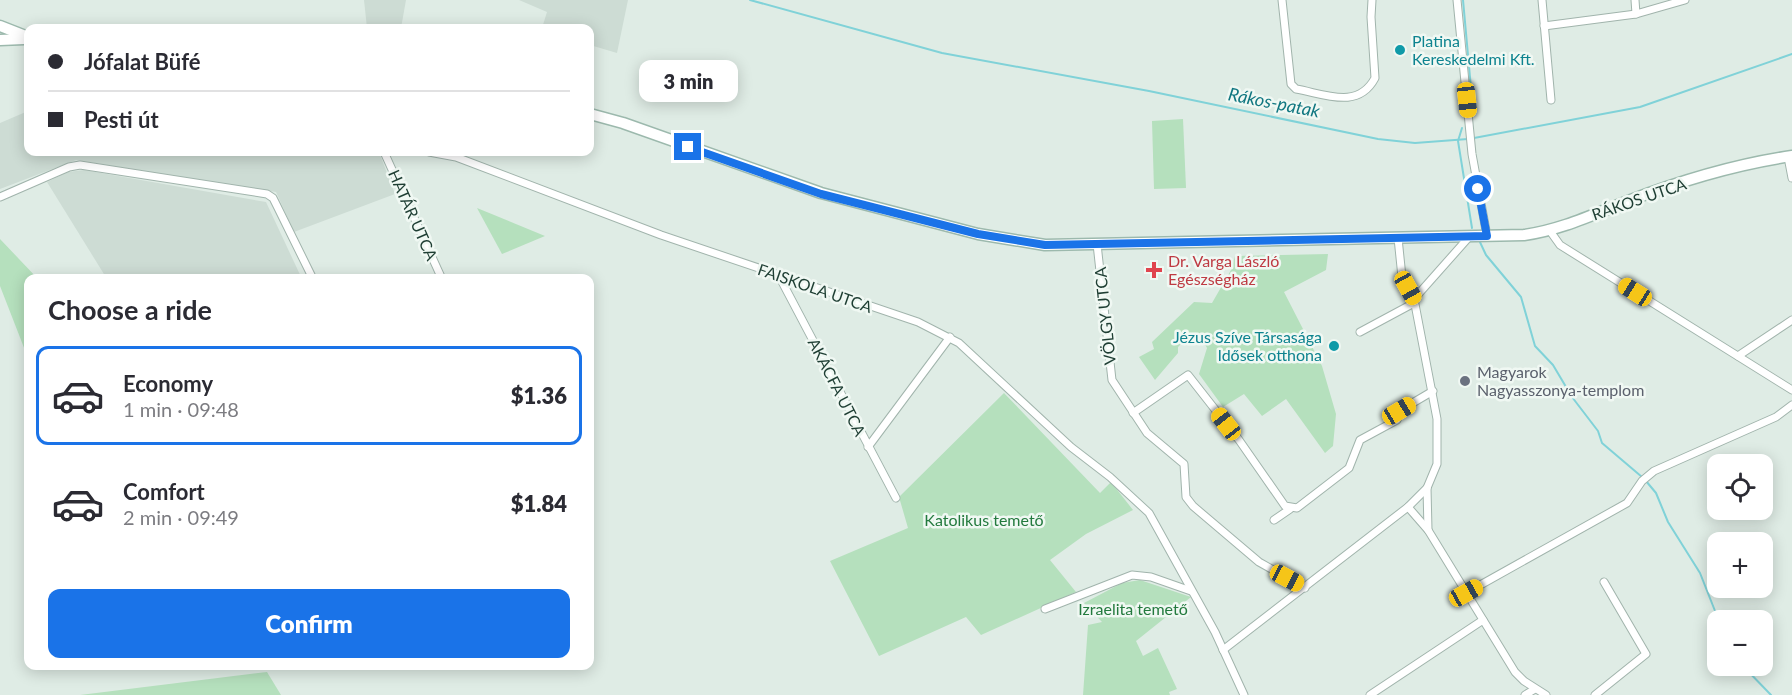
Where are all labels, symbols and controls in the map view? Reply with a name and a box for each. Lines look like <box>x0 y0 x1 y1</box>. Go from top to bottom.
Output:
place label: Platina Kereskedelmi Kft. <box>1412 31 1535 68</box>
marker: Platina Kereskedelmi Kft. <box>1393 43 1407 57</box>
text: Jófalat Büfé <box>84 48 201 75</box>
callout: 3 min <box>638 60 738 102</box>
text: 3 min <box>664 69 713 93</box>
car <box>1456 81 1478 119</box>
water label: Rákos-patak <box>1227 82 1322 122</box>
text: Pesti út <box>84 106 159 133</box>
route end <box>674 133 701 160</box>
street label: HATÁR UTCA <box>385 166 442 263</box>
street label: RÁKOS UTCA <box>1589 173 1689 224</box>
route start <box>1464 175 1491 202</box>
place label: Dr. Varga László Egészségház <box>1168 251 1279 288</box>
street label: FAISKOLA UTCA <box>755 259 875 316</box>
marker: Dr. Varga László Egészségház <box>1145 261 1163 279</box>
street label: VÖLGY UTCA <box>1090 266 1119 366</box>
car <box>1391 268 1425 308</box>
car <box>1615 275 1655 309</box>
text: Choose a ride <box>48 293 212 326</box>
place label: Jézus Szíve Társasága Idősek otthona <box>1173 327 1322 364</box>
street label: AKÁCFA UTCA <box>805 335 870 439</box>
marker: Jézus Szíve Társasága Idősek otthona <box>1327 339 1341 353</box>
place label: Magyarok Nagyasszonya-templom <box>1477 362 1644 399</box>
icon: car <box>51 369 105 423</box>
text: Economy <box>123 370 213 397</box>
marker: Magyarok Nagyasszonya-templom <box>1458 374 1472 388</box>
text: $1.36 <box>511 382 567 409</box>
car <box>1379 394 1419 428</box>
text: 1 min · 09:48 <box>123 397 239 421</box>
car <box>1208 404 1244 444</box>
map controls <box>1707 454 1773 676</box>
button: locate <box>1707 454 1773 520</box>
icon: car <box>51 477 105 531</box>
text: Comfort <box>123 478 205 505</box>
text: $1.84 <box>511 490 567 517</box>
text: 2 min · 09:49 <box>123 505 239 529</box>
park label: Katolikus temető <box>924 510 1044 529</box>
button: + <box>1707 532 1773 598</box>
car <box>1267 562 1307 594</box>
car <box>1446 576 1486 610</box>
button: Confirm <box>48 589 570 658</box>
park label: Izraelita temető <box>1078 599 1188 618</box>
button: − <box>1707 610 1773 676</box>

